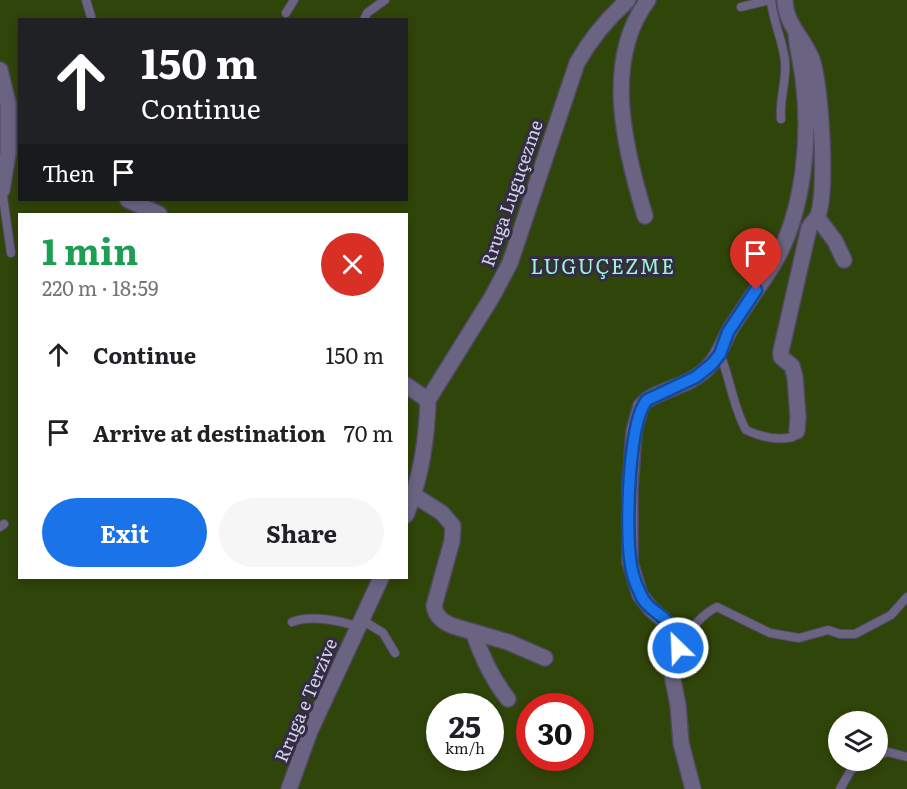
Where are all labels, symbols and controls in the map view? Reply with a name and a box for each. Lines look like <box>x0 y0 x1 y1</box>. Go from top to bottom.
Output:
text: 150 m <box>141 30 257 92</box>
icon: ahead <box>42 42 120 120</box>
text: Continue <box>141 87 261 127</box>
street label: Rruga Luguçezme <box>473 116 549 270</box>
text: Then <box>42 156 95 189</box>
icon: arrive <box>107 156 140 189</box>
text: 1 min <box>42 223 138 276</box>
pin <box>730 228 781 290</box>
button: close <box>321 233 384 296</box>
icon: arrive <box>739 237 772 270</box>
district label: LUGUÇEZME <box>530 250 676 280</box>
text: 220 m · 18:59 <box>42 272 158 302</box>
icon: ahead <box>42 338 75 371</box>
text: Continue <box>93 338 196 371</box>
text: 150 m <box>325 338 384 371</box>
icon: arrive <box>42 416 75 449</box>
text: Arrive at destination <box>93 416 326 449</box>
text: 70 m <box>344 416 393 449</box>
button: Exit <box>42 498 207 567</box>
button: Share <box>219 498 384 567</box>
position arrow <box>646 616 710 680</box>
street label: Rruga e Terzive <box>267 634 343 766</box>
speed limit sign: 30 <box>516 693 594 771</box>
text: 25 <box>449 703 481 747</box>
map controls <box>828 711 888 771</box>
button: layers <box>828 711 888 771</box>
text: km/h <box>445 736 485 759</box>

